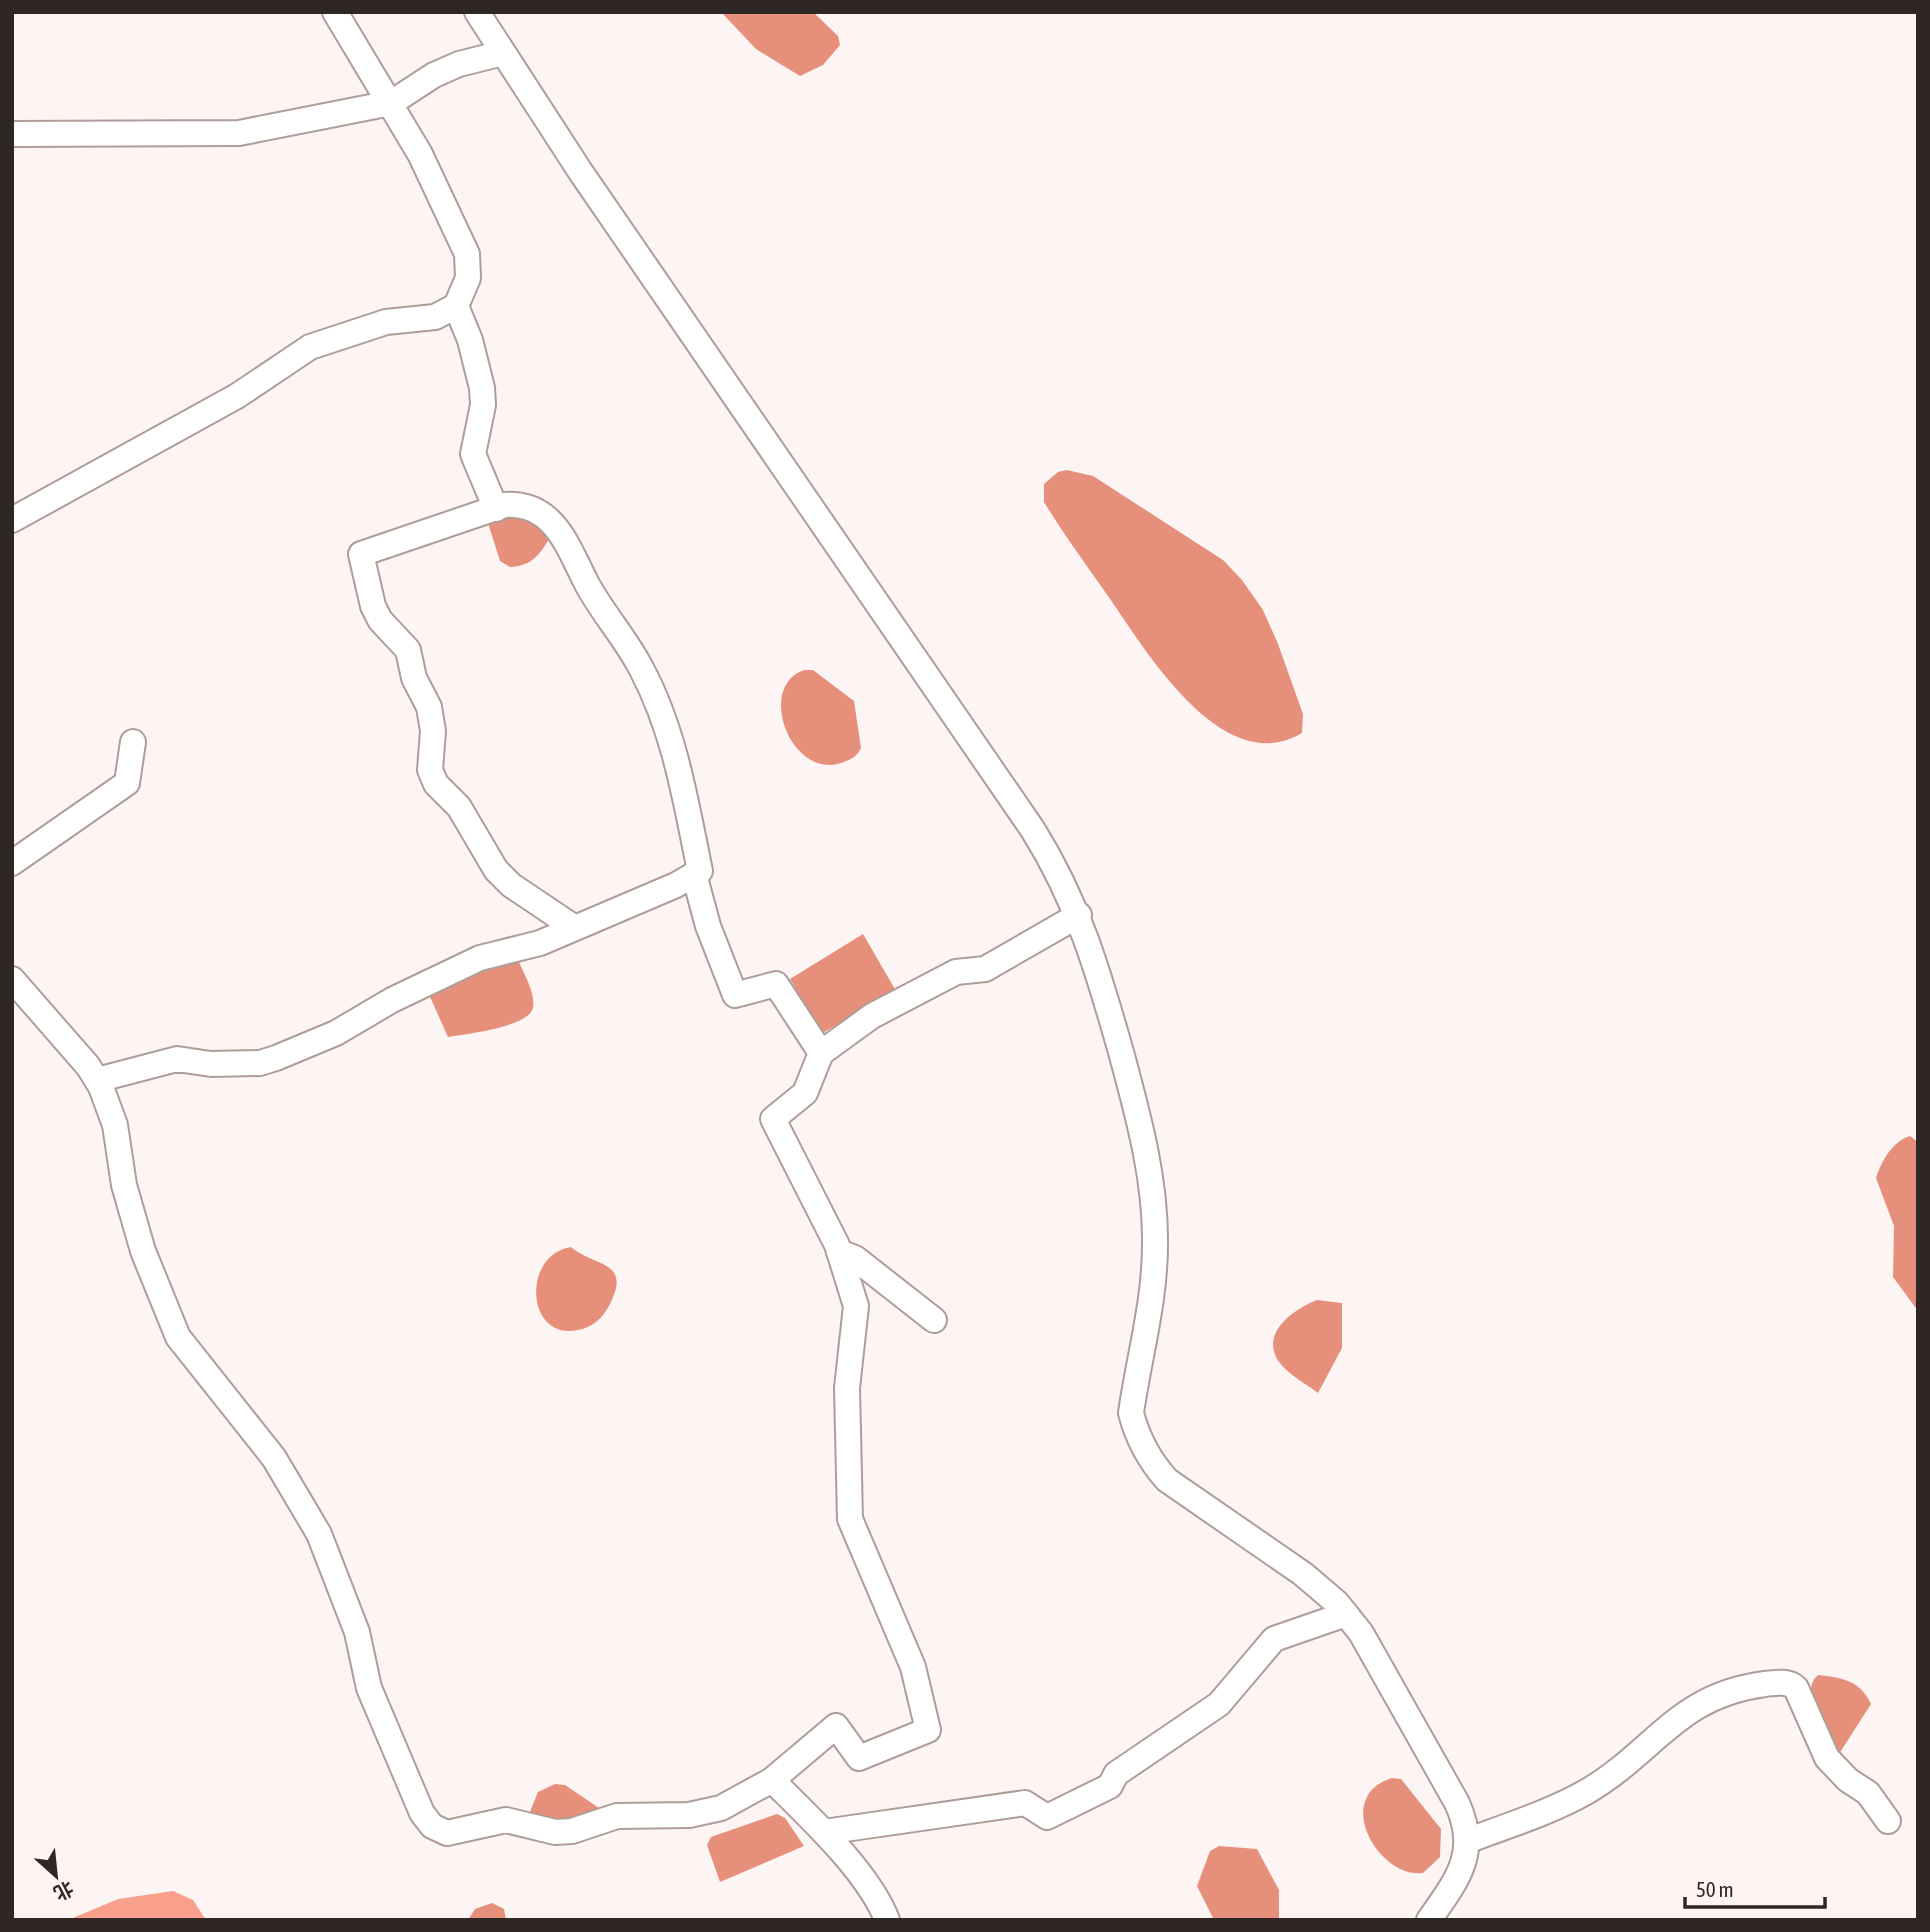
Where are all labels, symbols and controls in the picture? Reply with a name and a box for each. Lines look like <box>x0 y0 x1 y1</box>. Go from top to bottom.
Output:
north arrow <box>21 1841 91 1911</box>
scale bar <box>1685 1866 1825 1910</box>
text: 北 <box>50 1877 77 1905</box>
text: 50 m <box>1696 1877 1734 1901</box>

